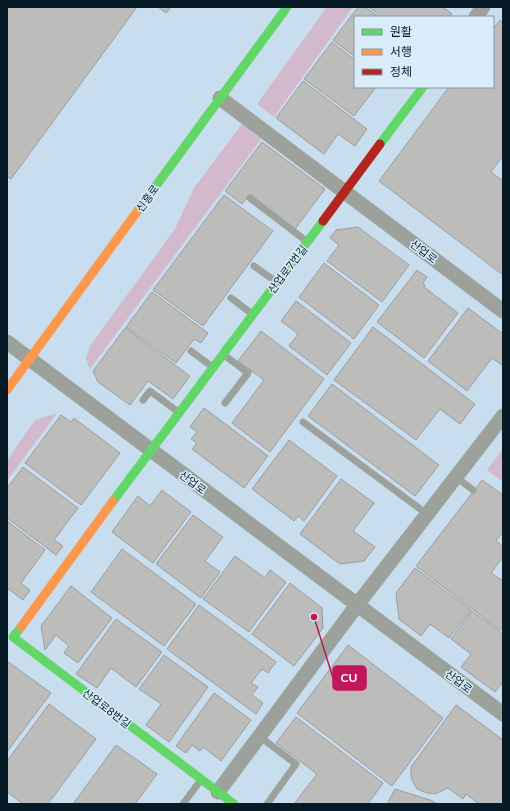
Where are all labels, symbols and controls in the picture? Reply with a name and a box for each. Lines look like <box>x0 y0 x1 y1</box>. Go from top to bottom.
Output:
legend <box>354 16 494 88</box>
text: 원활 <box>390 24 412 39</box>
text: 서행 <box>390 44 412 59</box>
text: 정체 <box>390 64 412 79</box>
street label: 신흥로 <box>133 182 161 214</box>
street label: 산업로 <box>408 237 440 265</box>
street label: 산업로7번길 <box>265 242 309 296</box>
street label: 산업로 <box>177 468 209 496</box>
callout: CU <box>333 666 366 690</box>
street label: 산업로 <box>443 667 475 695</box>
text: CU <box>341 670 358 685</box>
street label: 산업로8번길 <box>80 686 134 730</box>

